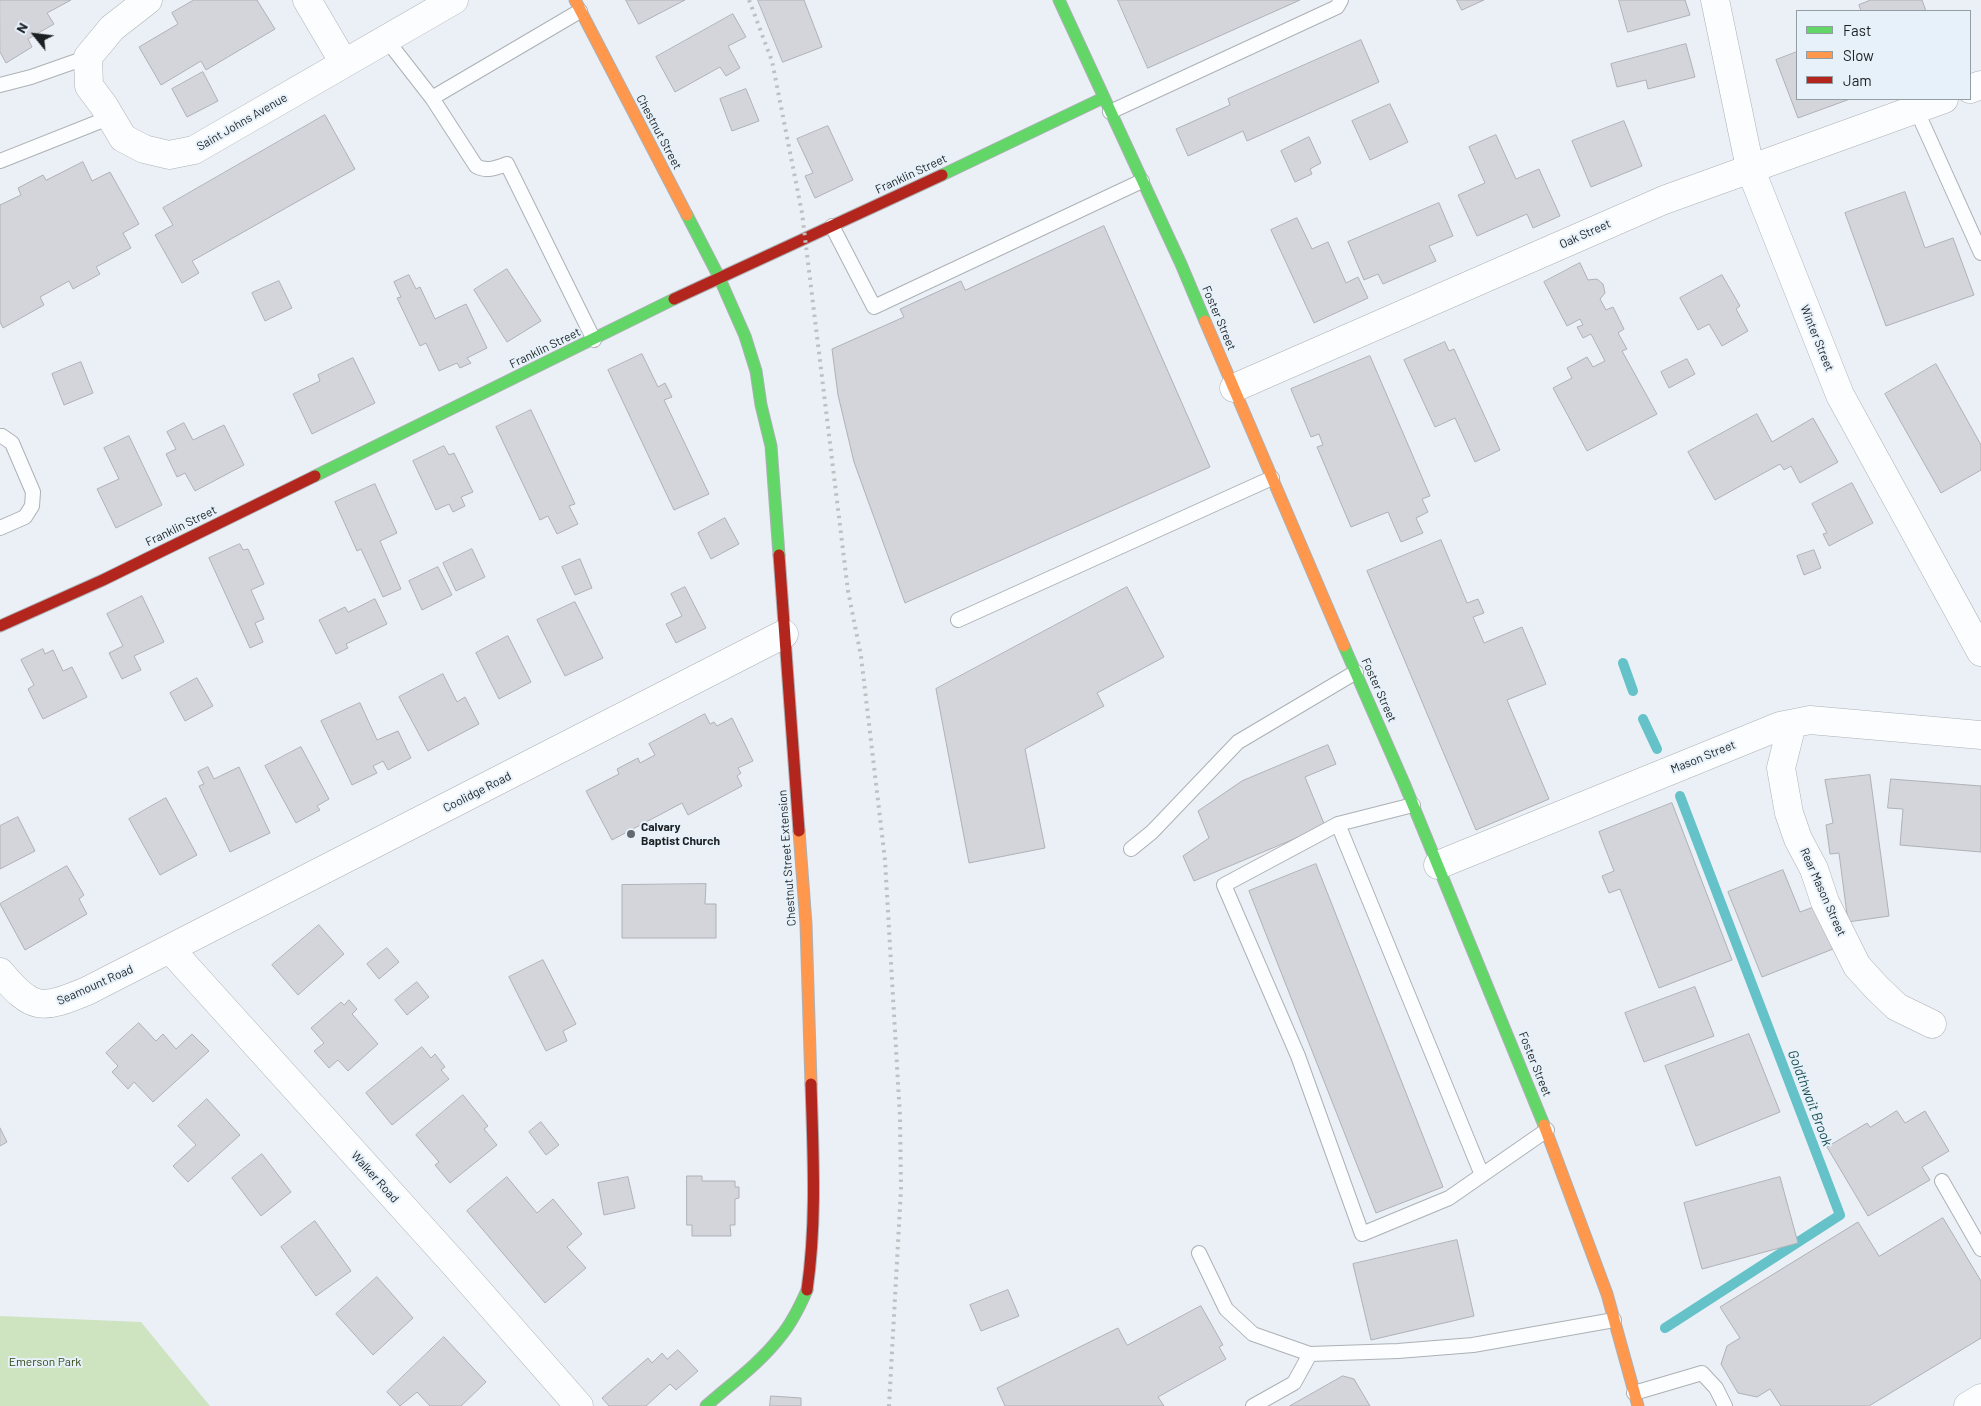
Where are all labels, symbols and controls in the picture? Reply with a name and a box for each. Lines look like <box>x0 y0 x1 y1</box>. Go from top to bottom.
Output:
north arrow <box>10 10 60 60</box>
legend <box>1796 10 1971 100</box>
text: N <box>12 19 31 36</box>
text: Fast <box>1843 21 1871 39</box>
text: Slow <box>1843 46 1874 64</box>
text: Jam <box>1843 71 1872 89</box>
street label: Saint Johns Avenue <box>194 90 290 154</box>
street label: Chestnut Street <box>633 92 685 172</box>
street label: Franklin Street <box>873 151 949 197</box>
street label: Oak Street <box>1557 216 1613 252</box>
street label: Foster Street <box>1199 284 1239 352</box>
street label: Winter Street <box>1797 303 1837 373</box>
street label: Franklin Street <box>507 325 583 371</box>
street label: Franklin Street <box>143 503 219 549</box>
street label: Foster Street <box>1358 656 1400 724</box>
street label: Mason Street <box>1668 737 1738 777</box>
street label: Coolidge Road <box>441 769 513 815</box>
street label: Chestnut Street Extension <box>775 789 799 927</box>
place label: Calvary Baptist Church <box>641 820 720 848</box>
marker: Calvary Baptist Church <box>625 828 637 840</box>
street label: Rear Mason Street <box>1797 846 1849 938</box>
street label: Seamount Road <box>55 962 135 1008</box>
street label: Foster Street <box>1515 1029 1555 1099</box>
water label: Goldthwait Brook <box>1784 1048 1836 1148</box>
street label: Walker Road <box>348 1148 402 1206</box>
park label: Emerson Park <box>9 1355 81 1369</box>

